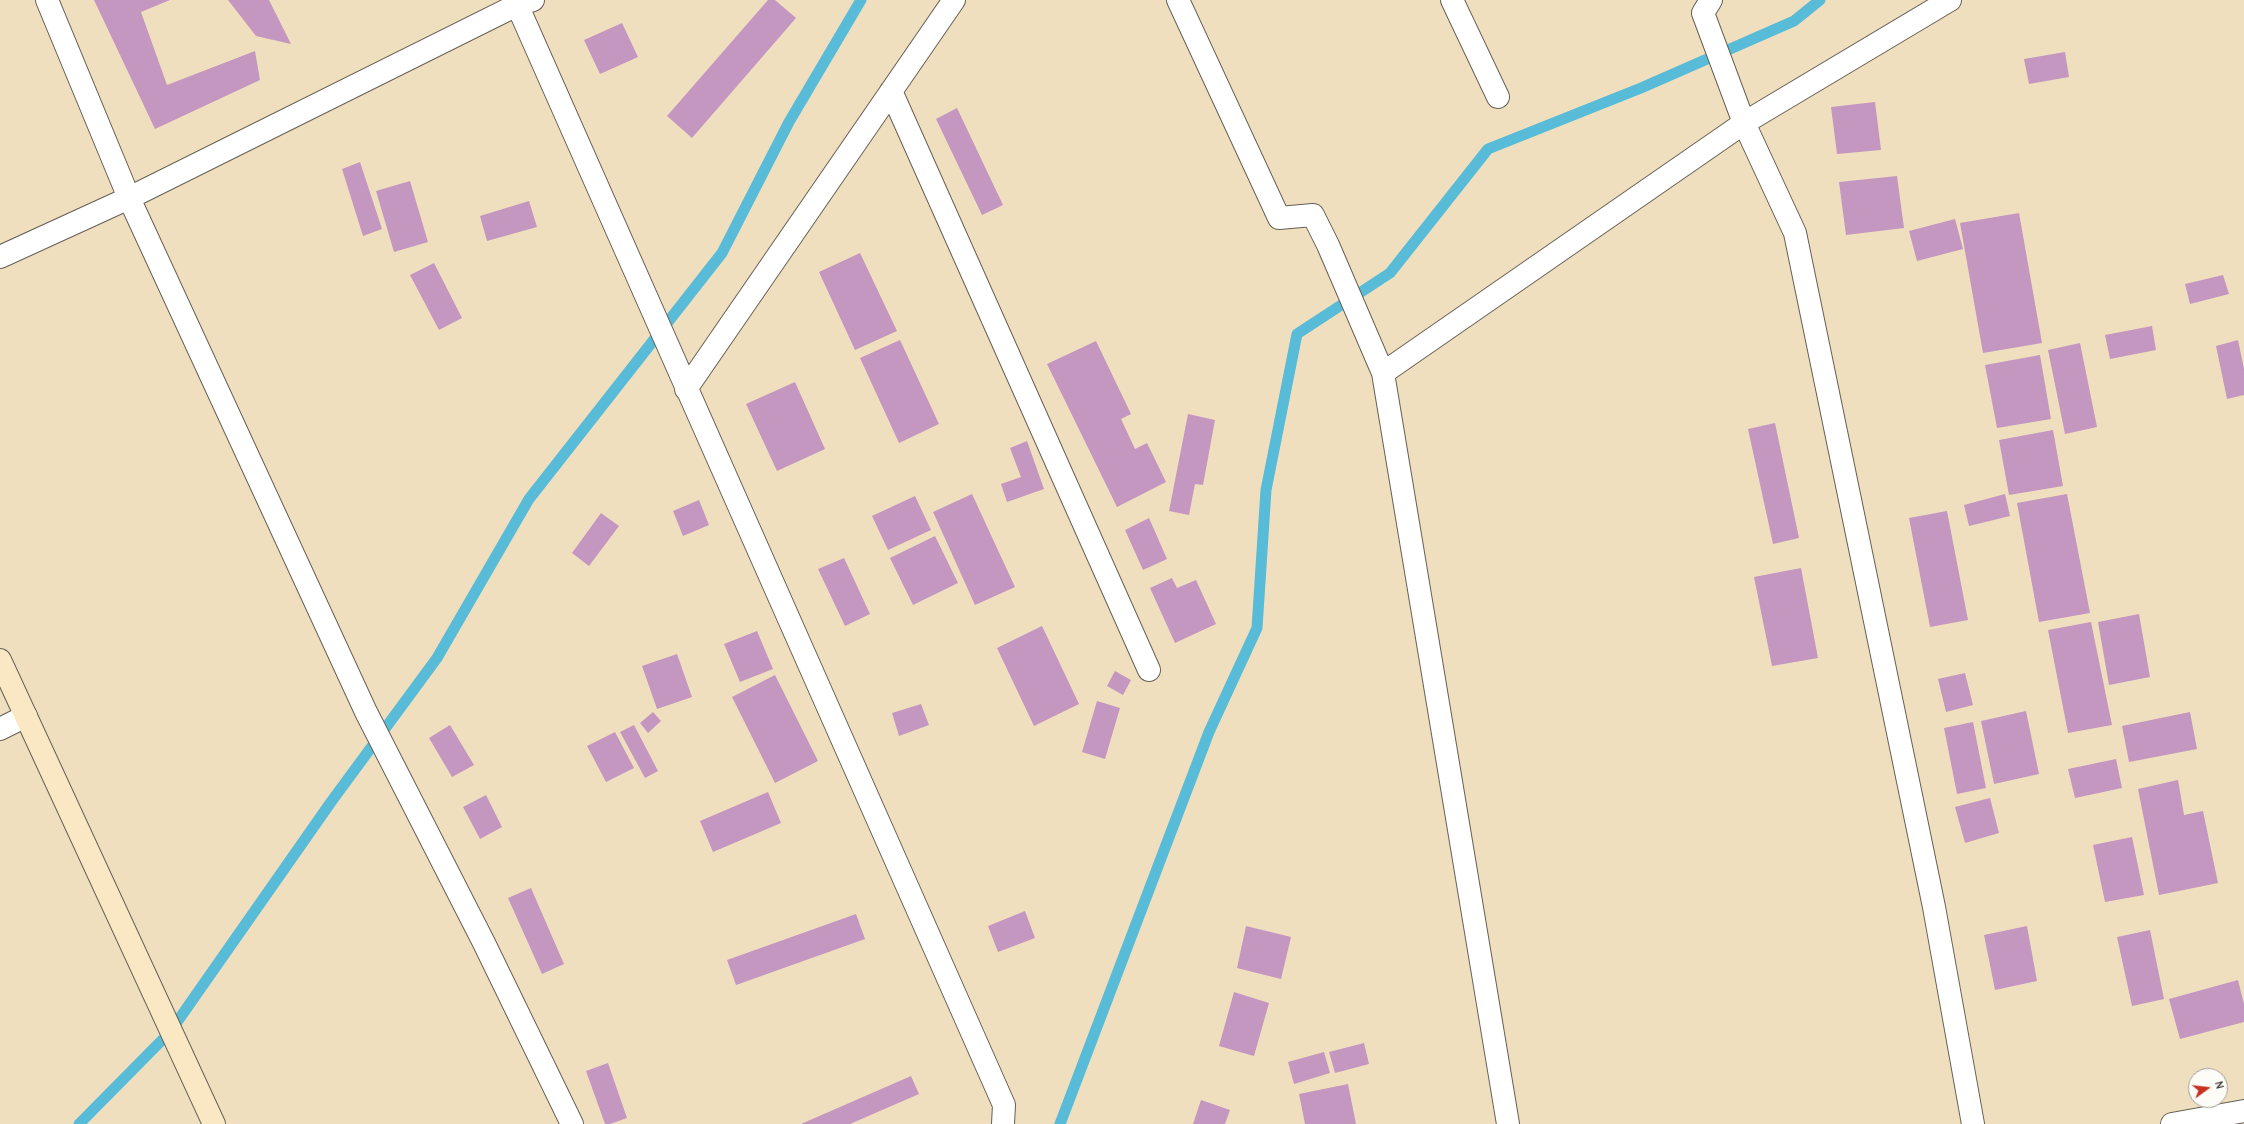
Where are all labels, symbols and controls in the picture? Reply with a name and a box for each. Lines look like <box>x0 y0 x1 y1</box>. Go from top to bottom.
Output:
north arrow <box>2188 1068 2228 1108</box>
text: N <box>2212 1080 2226 1090</box>

